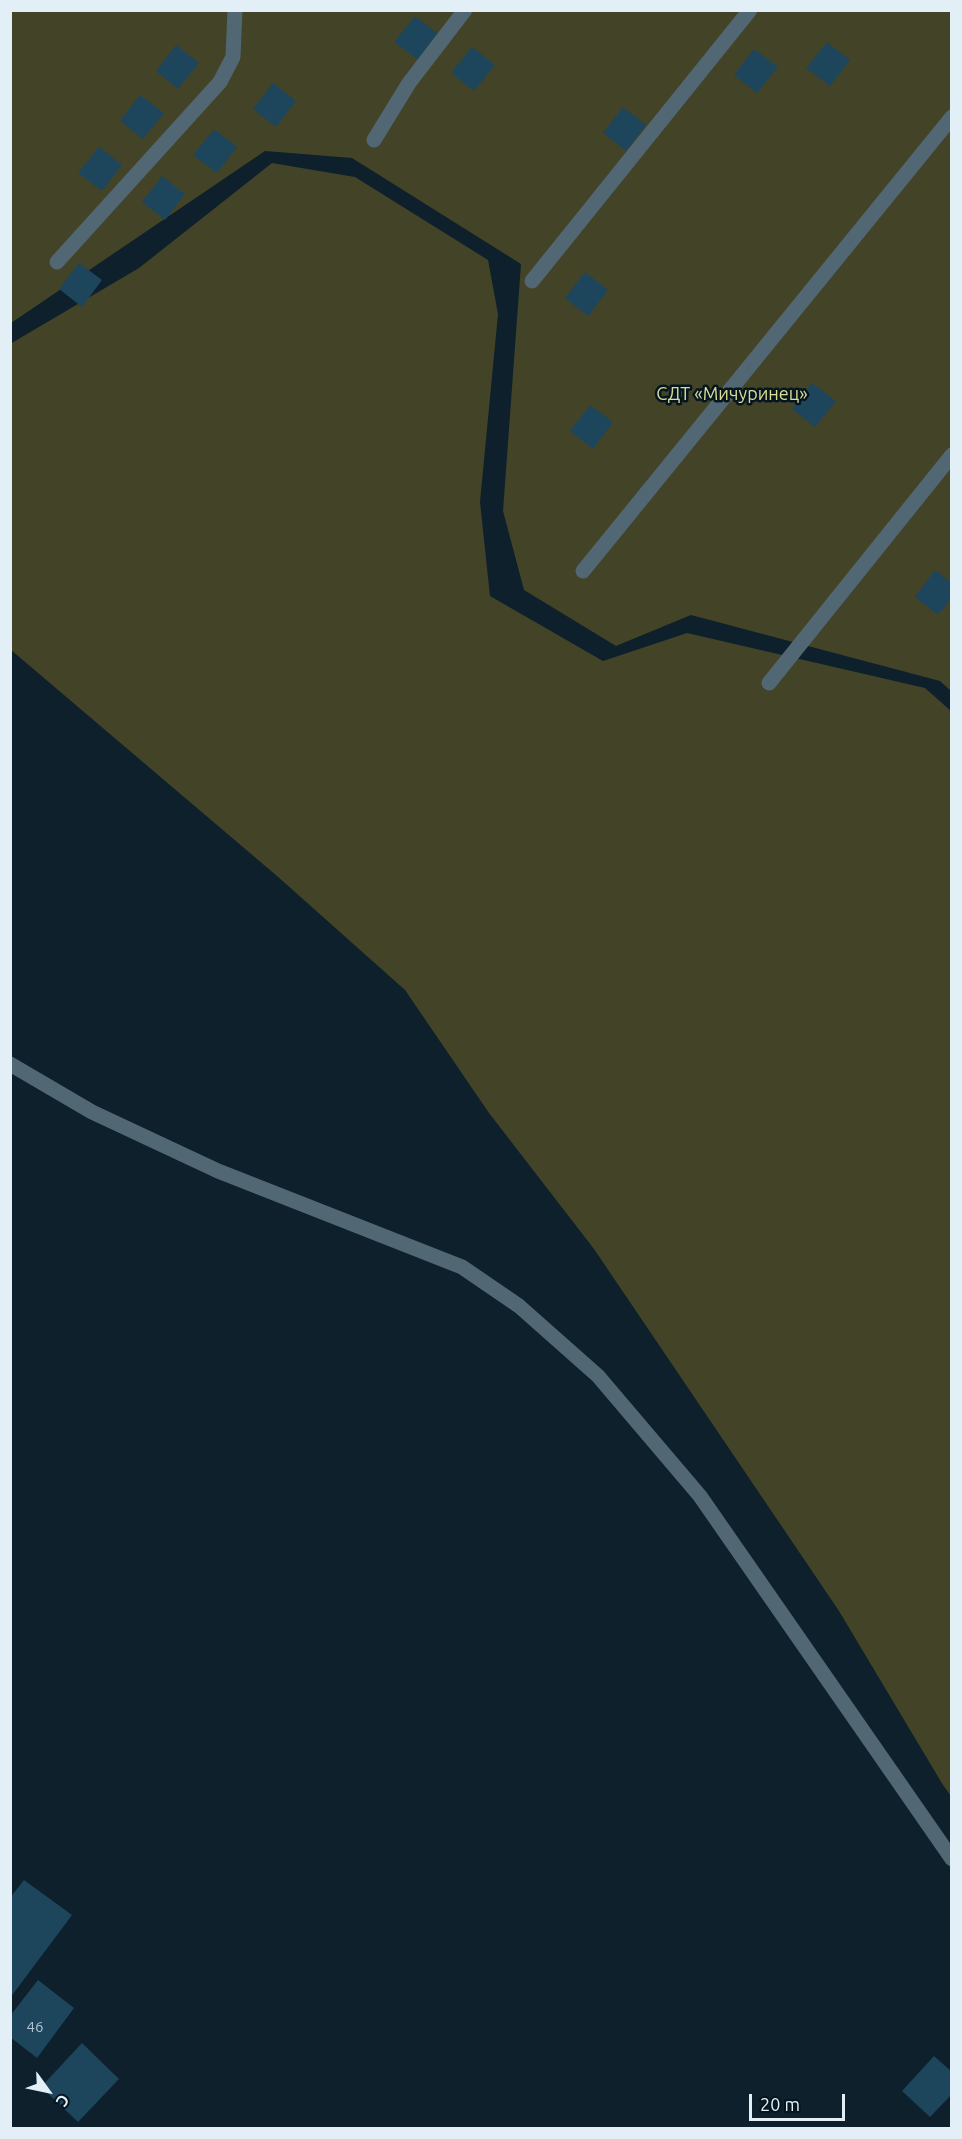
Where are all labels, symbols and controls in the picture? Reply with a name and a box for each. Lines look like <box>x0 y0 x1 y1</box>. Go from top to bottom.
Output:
park label: СДТ «Мичуринец» <box>656 383 808 405</box>
house number: 46 <box>27 2018 43 2036</box>
north arrow <box>18 2061 78 2121</box>
scale bar <box>752 2082 848 2120</box>
text: С <box>53 2092 73 2110</box>
text: 20 m <box>760 2094 800 2114</box>

